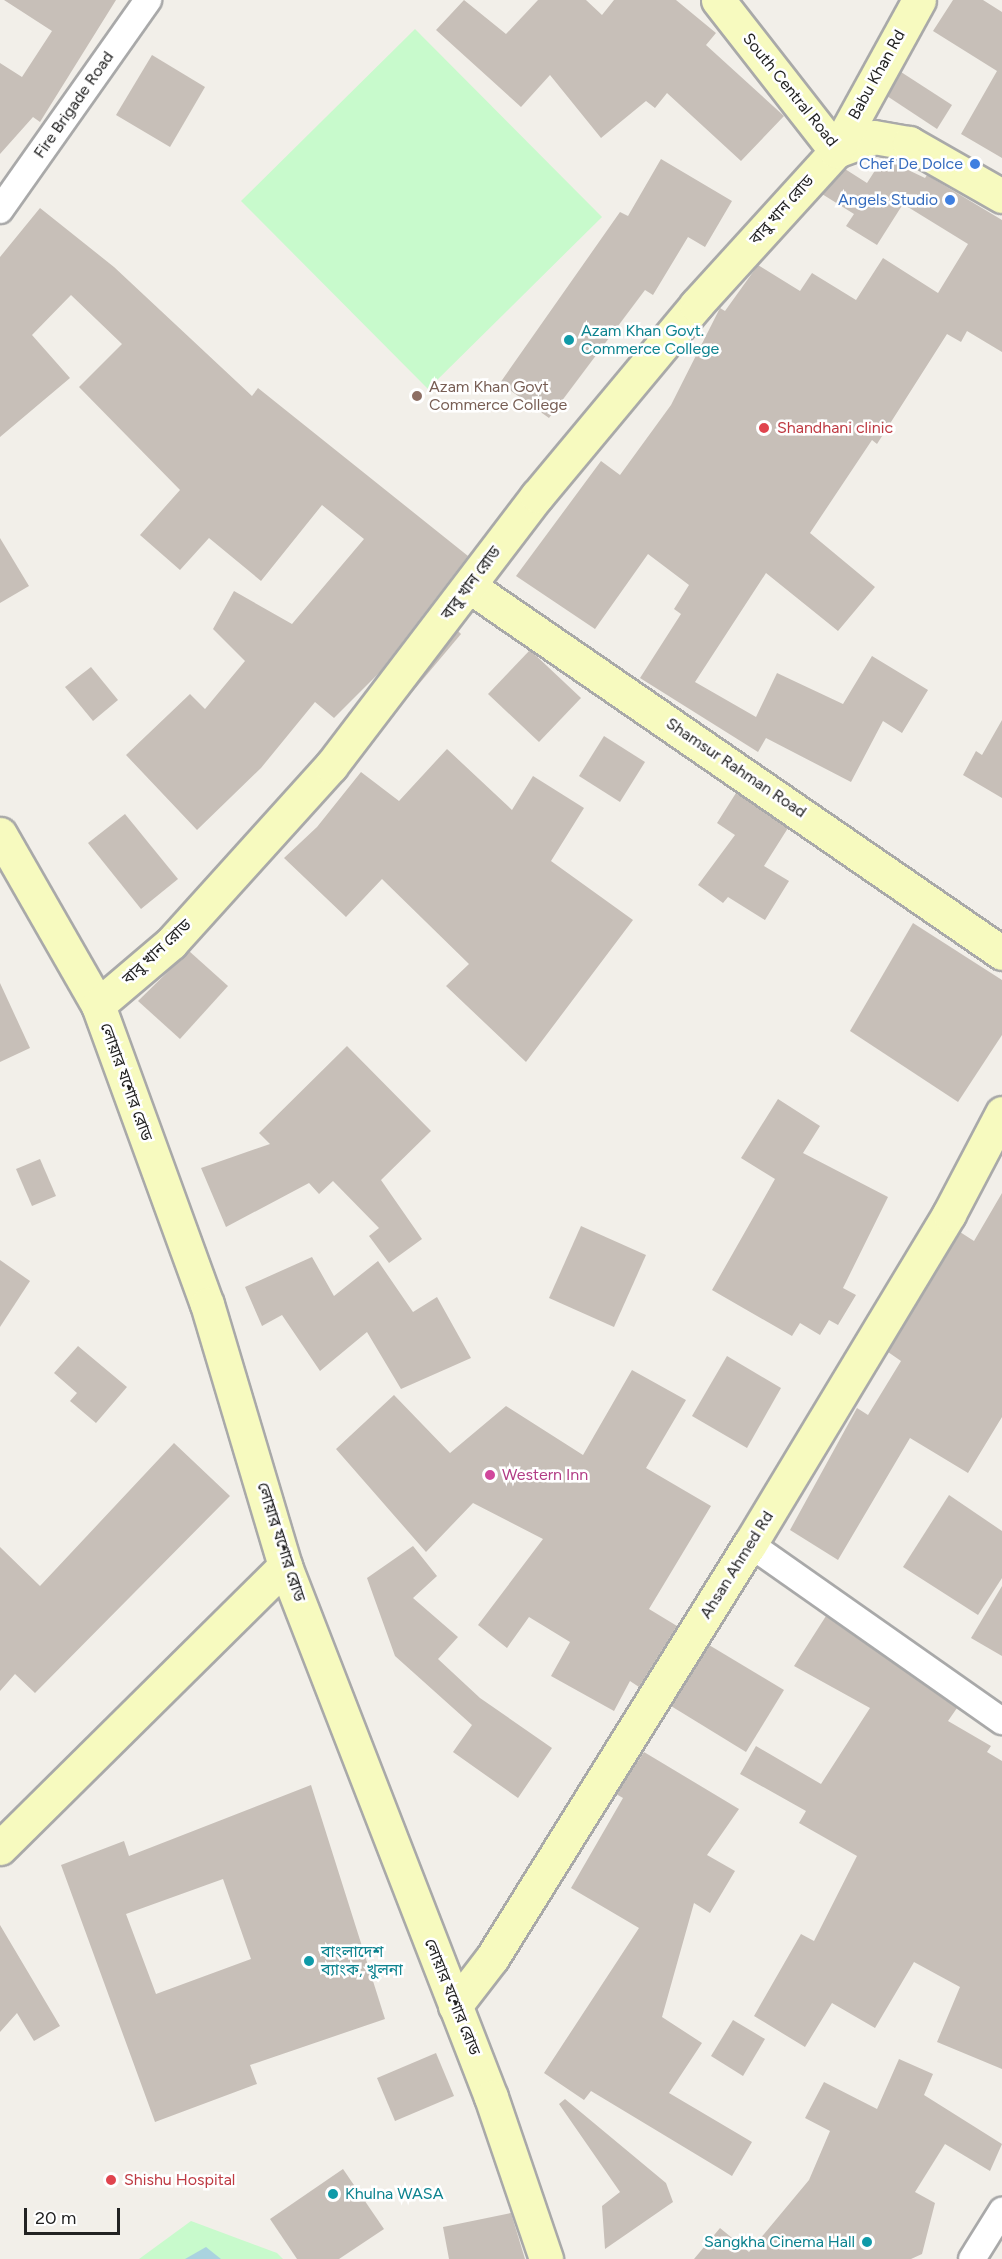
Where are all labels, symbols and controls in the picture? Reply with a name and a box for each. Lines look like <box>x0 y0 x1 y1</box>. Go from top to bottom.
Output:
street label: Babu Khan Rd <box>845 27 909 123</box>
street label: South Central Road <box>738 30 842 150</box>
street label: Fire Brigade Road <box>30 48 118 162</box>
place label: Chef De Dolce <box>859 154 963 174</box>
marker: Chef De Dolce <box>968 157 982 171</box>
street label: বাবু খান রোড <box>746 171 818 249</box>
place label: Angels Studio <box>838 190 938 210</box>
marker: Angels Studio <box>943 193 957 207</box>
place label: Azam Khan Govt. Commerce College <box>581 321 719 359</box>
marker: Azam Khan Govt. Commerce College <box>562 333 576 347</box>
place label: Azam Khan Govt Commerce College <box>429 377 567 415</box>
marker: Azam Khan Govt Commerce College <box>410 389 424 403</box>
place label: Shandhani clinic <box>777 418 893 438</box>
marker: Shandhani clinic <box>755 419 773 437</box>
street label: বাবু খান রোড <box>437 543 505 623</box>
street label: Shamsur Rahman Road <box>662 714 810 822</box>
street label: বাবু খান রোড <box>119 915 195 989</box>
street label: লোয়ার যশোর রোড <box>96 1020 156 1144</box>
place label: Western Inn <box>502 1465 588 1485</box>
marker: Western Inn <box>483 1468 497 1482</box>
street label: লোয়ার যশোর রোড <box>253 1480 309 1604</box>
street label: Ahsan Ahmed Rd <box>696 1508 778 1622</box>
street label: লোয়ার যশোর রোড <box>420 1936 484 2058</box>
place label: বাংলাদেশ ব্যাংক, খুলনা <box>321 1942 403 1980</box>
marker: বাংলাদেশ ব্যাংক, খুলনা <box>302 1954 316 1968</box>
place label: Shishu Hospital <box>124 2170 235 2190</box>
marker: Shishu Hospital <box>102 2171 120 2189</box>
place label: Khulna WASA <box>345 2184 443 2204</box>
marker: Khulna WASA <box>326 2187 340 2201</box>
scale bar <box>27 2196 123 2234</box>
text: 20 m <box>35 2207 76 2229</box>
place label: Sangkha Cinema Hall <box>704 2232 855 2252</box>
marker: Sangkha Cinema Hall <box>860 2235 874 2249</box>

